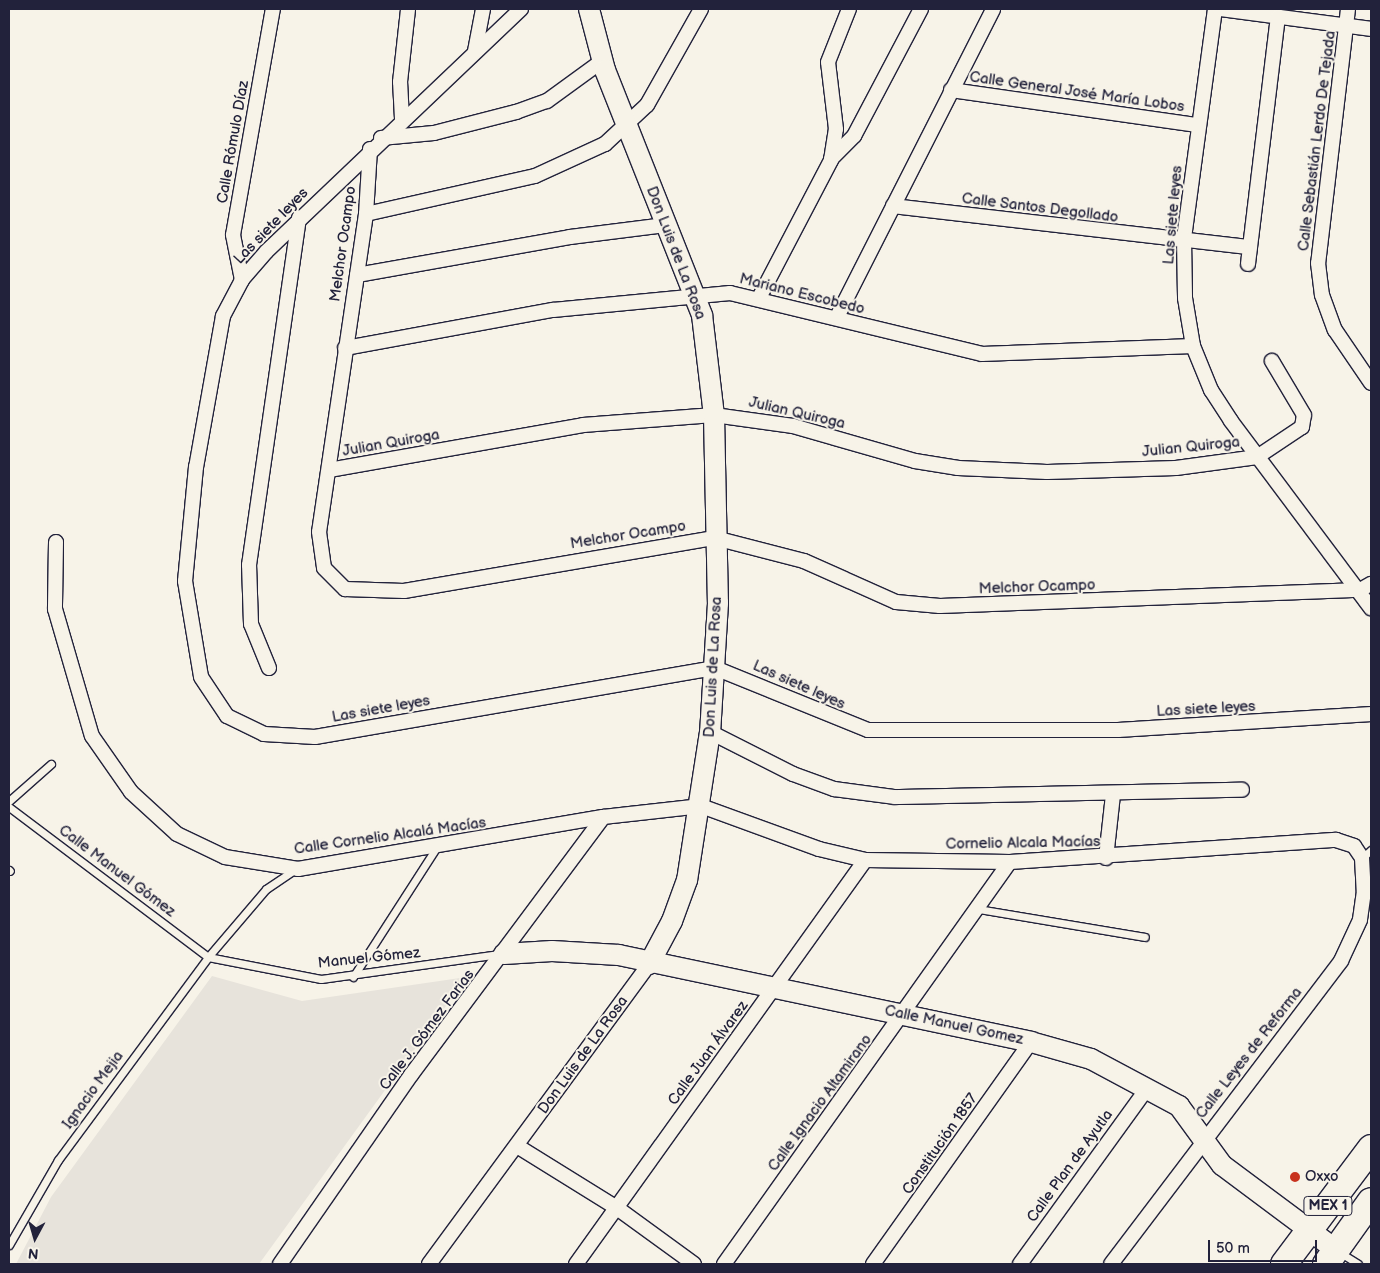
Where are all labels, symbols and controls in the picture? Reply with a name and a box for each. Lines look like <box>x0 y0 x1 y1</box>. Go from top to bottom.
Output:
street label: Calle Sebastián Lerdo De Tejada <box>1295 29 1339 253</box>
street label: Calle General José María Lobos <box>968 68 1186 116</box>
street label: Calle Rómulo Díaz <box>213 79 253 205</box>
street label: Las siete leyes <box>1160 165 1186 265</box>
street label: Las siete leyes <box>230 184 312 268</box>
street label: Don Luis de La Rosa <box>642 184 710 322</box>
street label: Melchor Ocampo <box>326 185 360 303</box>
street label: Calle Santos Degollado <box>961 189 1119 227</box>
street label: Mariano Escobedo <box>738 270 866 318</box>
street label: Julian Quiroga <box>747 393 847 433</box>
street label: Julian Quiroga <box>341 426 441 460</box>
street label: Julian Quiroga <box>1141 433 1241 461</box>
street label: Melchor Ocampo <box>569 517 687 553</box>
street label: Melchor Ocampo <box>978 576 1096 598</box>
street label: Don Luis de La Rosa <box>700 596 726 738</box>
street label: Las siete leyes <box>750 657 848 713</box>
street label: Las siete leyes <box>331 692 431 726</box>
street label: Las siete leyes <box>1156 697 1256 721</box>
street label: Calle Cornelio Alcalá Macías <box>293 814 487 858</box>
street label: Calle Manuel Gómez <box>55 821 179 921</box>
street label: Cornelio Alcala Macías <box>945 833 1101 853</box>
street label: Manuel Gómez <box>317 944 421 972</box>
street label: Calle J. Gómez Farias <box>376 966 478 1094</box>
street label: Calle Leyes de Reforma <box>1192 984 1306 1122</box>
street label: Don Luis de La Rosa <box>534 993 632 1117</box>
street label: Calle Juan Álvarez <box>664 997 752 1109</box>
street label: Calle Manuel Gomez <box>883 1001 1025 1049</box>
street label: Calle Ignacio Altamirano <box>764 1031 876 1175</box>
street label: Ignacio Mejia <box>59 1048 127 1132</box>
street label: Constitución 1857 <box>898 1090 982 1198</box>
street label: Calle Plan de Ayutla <box>1023 1106 1117 1226</box>
place label: Oxxo <box>1305 1168 1339 1186</box>
marker: Oxxo <box>1289 1171 1301 1183</box>
road number: MEX 1 <box>1303 1194 1353 1218</box>
north arrow <box>10 1213 60 1263</box>
scale bar <box>1210 1230 1319 1262</box>
text: 50 m <box>1216 1239 1250 1258</box>
text: N <box>27 1244 40 1262</box>

